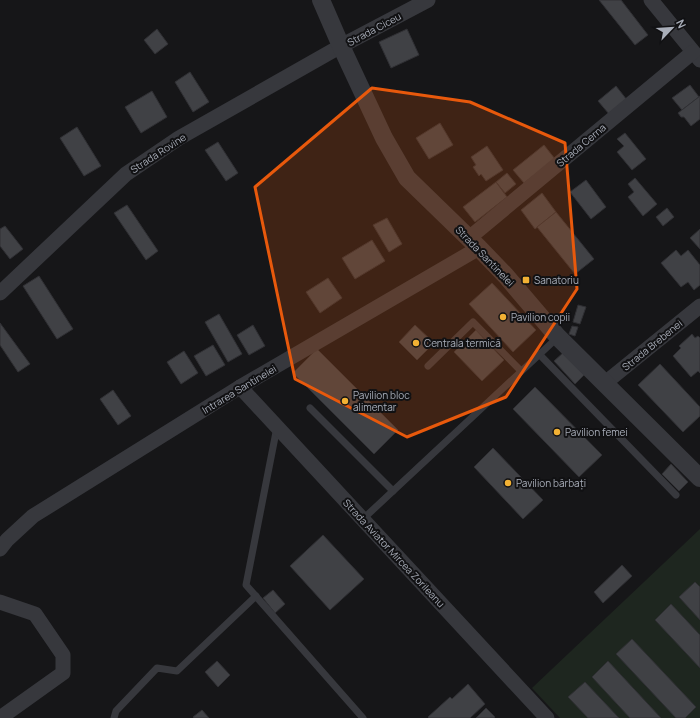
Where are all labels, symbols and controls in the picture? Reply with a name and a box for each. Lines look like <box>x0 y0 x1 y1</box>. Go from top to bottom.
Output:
north arrow <box>652 8 692 48</box>
street label: Strada Ciceu <box>345 9 404 49</box>
text: N <box>673 17 690 30</box>
street label: Strada Cerna <box>553 120 609 170</box>
street label: Strada Rovine <box>127 130 189 176</box>
street label: Strada Santinelei <box>453 223 517 289</box>
place label: Sanatoriu <box>534 273 579 287</box>
marker: Sanatoriu <box>521 275 531 285</box>
place label: Pavilion copii <box>511 310 570 324</box>
marker: Pavilion copii <box>498 312 508 322</box>
street label: Strada Brebenei <box>619 316 685 374</box>
place label: Centrala termică <box>424 336 501 350</box>
marker: Centrala termică <box>411 338 421 348</box>
street label: Intrarea Santinelei <box>199 361 279 417</box>
place label: Pavilion bloc alimentar <box>353 388 410 414</box>
marker: Pavilion bloc alimentar <box>340 396 350 406</box>
place label: Pavilion femei <box>565 425 628 439</box>
marker: Pavilion femei <box>552 427 562 437</box>
place label: Pavilion bărbați <box>516 476 586 490</box>
marker: Pavilion bărbați <box>503 478 513 488</box>
street label: Strada Aviator Mircea Zorileanu <box>340 496 448 610</box>

